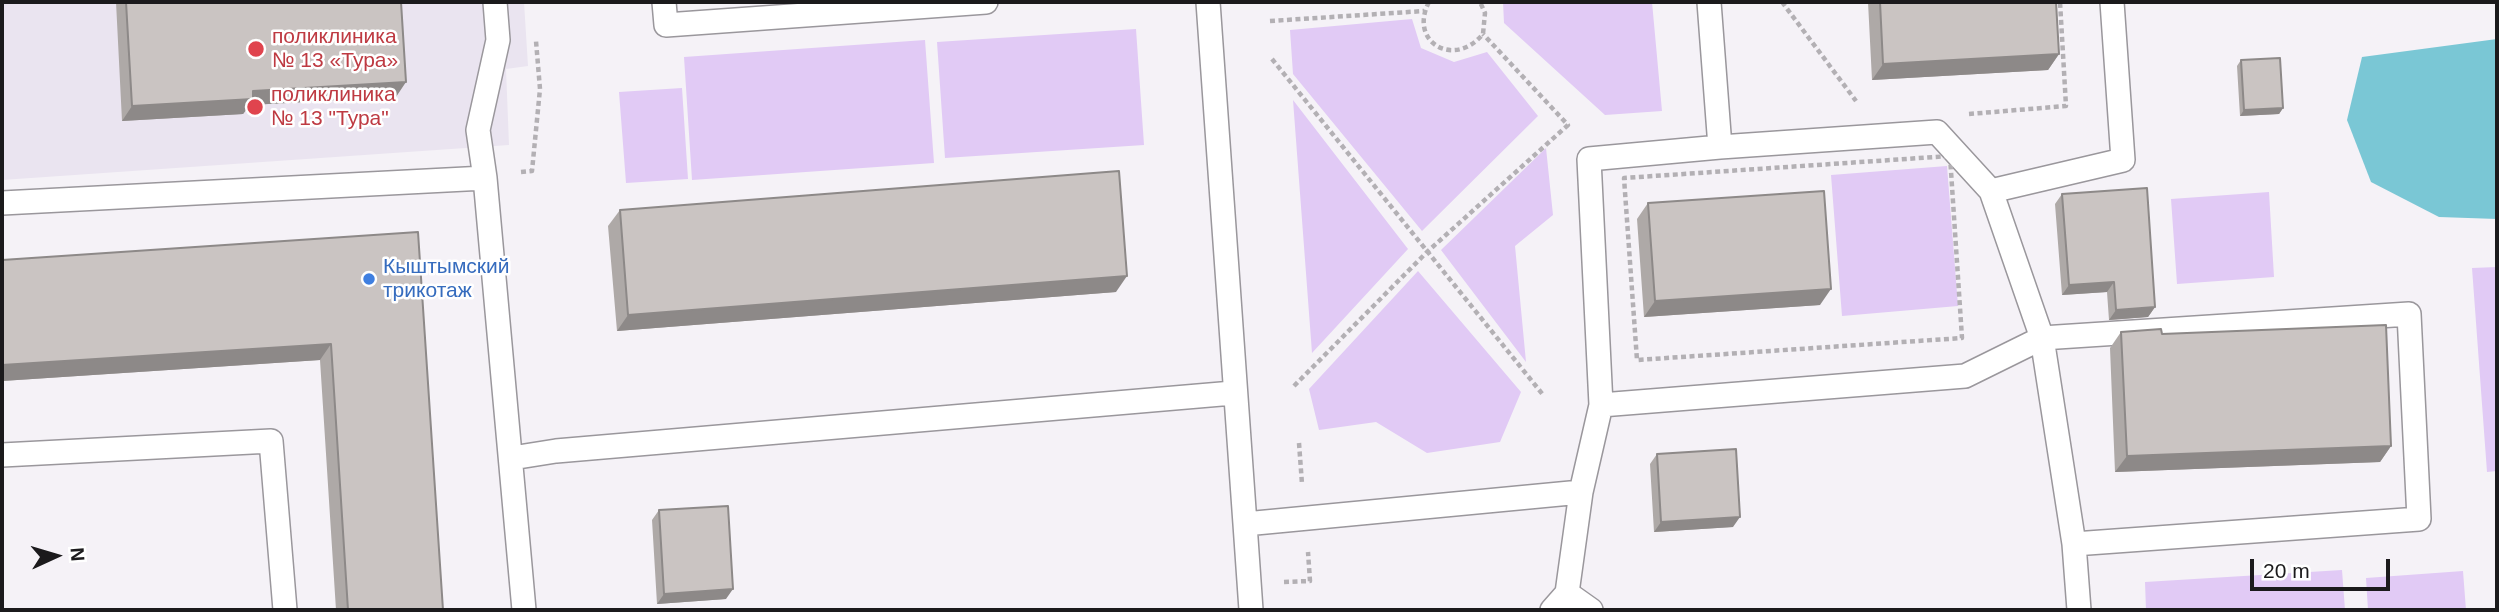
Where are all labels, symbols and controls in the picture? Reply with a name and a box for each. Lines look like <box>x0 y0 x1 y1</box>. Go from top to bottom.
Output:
place label: поликлиника № 13 «Тура» <box>272 24 398 74</box>
marker: поликлиника № 13 «Тура» <box>246 39 266 59</box>
place label: поликлиника № 13 "Тура" <box>271 82 396 132</box>
marker: поликлиника № 13 "Тура" <box>245 97 265 117</box>
place label: Кыштымский трикотаж <box>383 254 509 304</box>
marker: Кыштымский трикотаж <box>361 271 377 287</box>
north arrow <box>21 521 91 591</box>
scale bar <box>2254 546 2394 590</box>
text: N <box>66 547 88 562</box>
text: 20 m <box>2263 559 2310 582</box>

